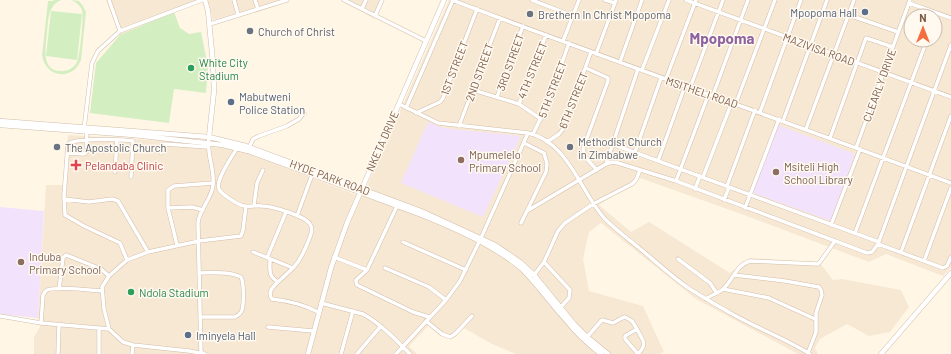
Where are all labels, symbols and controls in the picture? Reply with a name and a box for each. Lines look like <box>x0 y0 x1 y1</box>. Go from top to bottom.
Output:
place label: Mpopoma Hall <box>790 6 857 19</box>
marker: Mpopoma Hall <box>860 7 870 17</box>
place label: Brethern In Christ Mpopoma <box>538 8 671 21</box>
north arrow <box>903 8 943 48</box>
marker: Brethern In Christ Mpopoma <box>525 9 535 19</box>
text: N <box>919 11 927 24</box>
place label: Church of Christ <box>258 25 335 38</box>
marker: Church of Christ <box>245 26 255 36</box>
district label: Mpopoma <box>690 29 754 47</box>
street label: MAZIVISA ROAD <box>781 30 857 68</box>
street label: 3RD STREET <box>494 32 526 92</box>
street label: 1ST STREET <box>438 39 470 97</box>
street label: 4TH STREET <box>515 40 549 100</box>
street label: 2ND STREET <box>462 41 496 103</box>
street label: CLEARLY DRIVE <box>860 46 898 123</box>
place label: White City Stadium <box>199 56 248 82</box>
street label: 5TH STREET <box>535 59 569 119</box>
marker: White City Stadium <box>186 63 196 73</box>
street label: 6TH STREET <box>556 70 590 130</box>
street label: MSITHELI ROAD <box>664 74 740 111</box>
place label: Mabutweni Police Station <box>239 90 305 116</box>
marker: Mabutweni Police Station <box>226 97 236 107</box>
street label: NKETA DRIVE <box>363 108 401 173</box>
place label: Methodist Church in Zimbabwe <box>578 135 662 161</box>
place label: The Apostolic Church <box>65 141 166 154</box>
marker: The Apostolic Church <box>52 142 62 152</box>
marker: Methodist Church in Zimbabwe <box>565 142 575 152</box>
place label: Mpumelelo Primary School <box>469 148 541 174</box>
marker: Mpumelelo Primary School <box>456 155 466 165</box>
street label: HYDE PARK ROAD <box>288 156 372 198</box>
marker: Pelandaba Clinic <box>70 159 82 171</box>
place label: Pelandaba Clinic <box>85 159 163 172</box>
place label: Msiteli High School Library <box>784 160 853 186</box>
marker: Msiteli High School Library <box>771 167 781 177</box>
place label: Induba Primary School <box>29 250 101 276</box>
marker: Induba Primary School <box>16 257 26 267</box>
place label: Ndola Stadium <box>139 286 209 299</box>
marker: Ndola Stadium <box>126 287 136 297</box>
place label: Iminyela Hall <box>196 329 256 342</box>
marker: Iminyela Hall <box>183 330 193 340</box>

